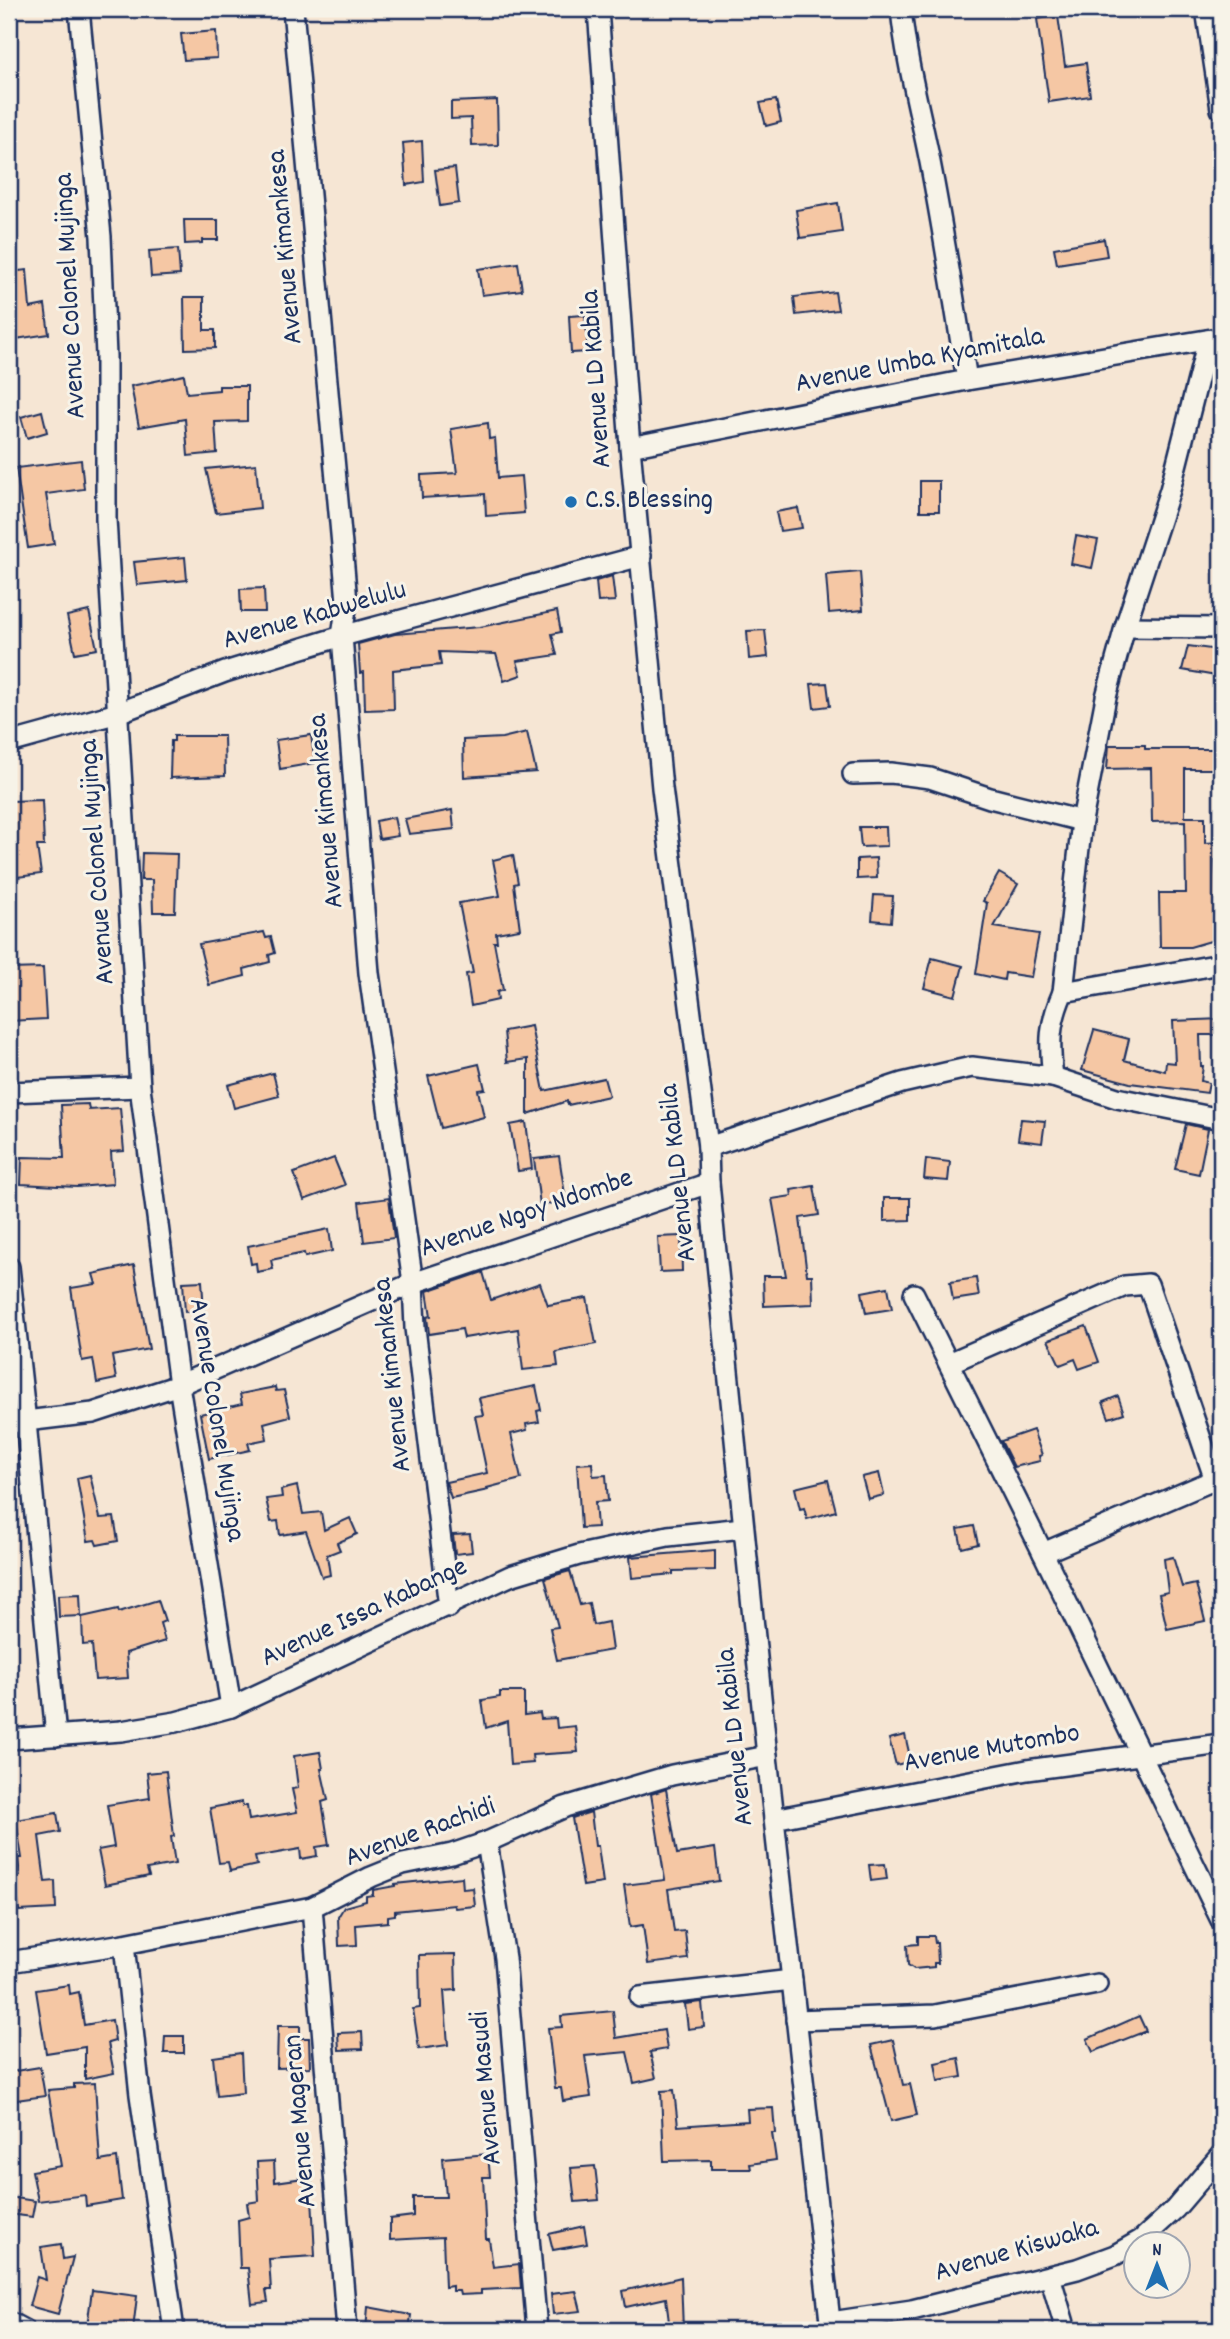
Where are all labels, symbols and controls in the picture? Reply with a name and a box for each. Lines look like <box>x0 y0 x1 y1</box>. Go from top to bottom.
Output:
street label: Avenue Kimankesa <box>258 147 315 346</box>
street label: Avenue Colonel Mujinga <box>46 171 98 420</box>
street label: Avenue LD Kabila <box>572 288 624 469</box>
street label: Avenue Umba Kyamitala <box>792 318 1049 406</box>
place label: C.S. Blessing <box>585 482 713 522</box>
marker: C.S. Blessing <box>563 494 579 510</box>
street label: Avenue Kabwelulu <box>219 572 411 662</box>
street label: Avenue Kimankesa <box>299 711 356 910</box>
street label: Avenue Colonel Mujinga <box>70 737 128 986</box>
street label: Avenue LD Kabila <box>651 1081 709 1264</box>
street label: Avenue Ngoy Ndombe <box>415 1160 639 1270</box>
street label: Avenue Kimankesa <box>364 1275 424 1474</box>
street label: Avenue Colonel Mujinga <box>176 1295 254 1545</box>
street label: Avenue Issa Kabange <box>255 1549 475 1679</box>
street label: Avenue LD Kabila <box>708 1645 766 1828</box>
street label: Avenue Mutombo <box>901 1715 1083 1785</box>
street label: Avenue Rachidi <box>340 1788 502 1880</box>
street label: Avenue Masudi <box>461 2009 515 2167</box>
street label: Avenue Mageran <box>275 2033 329 2209</box>
street label: Avenue Kiswaka <box>930 2209 1104 2294</box>
north arrow <box>1122 2230 1192 2300</box>
text: N <box>1152 2238 1162 2265</box>

